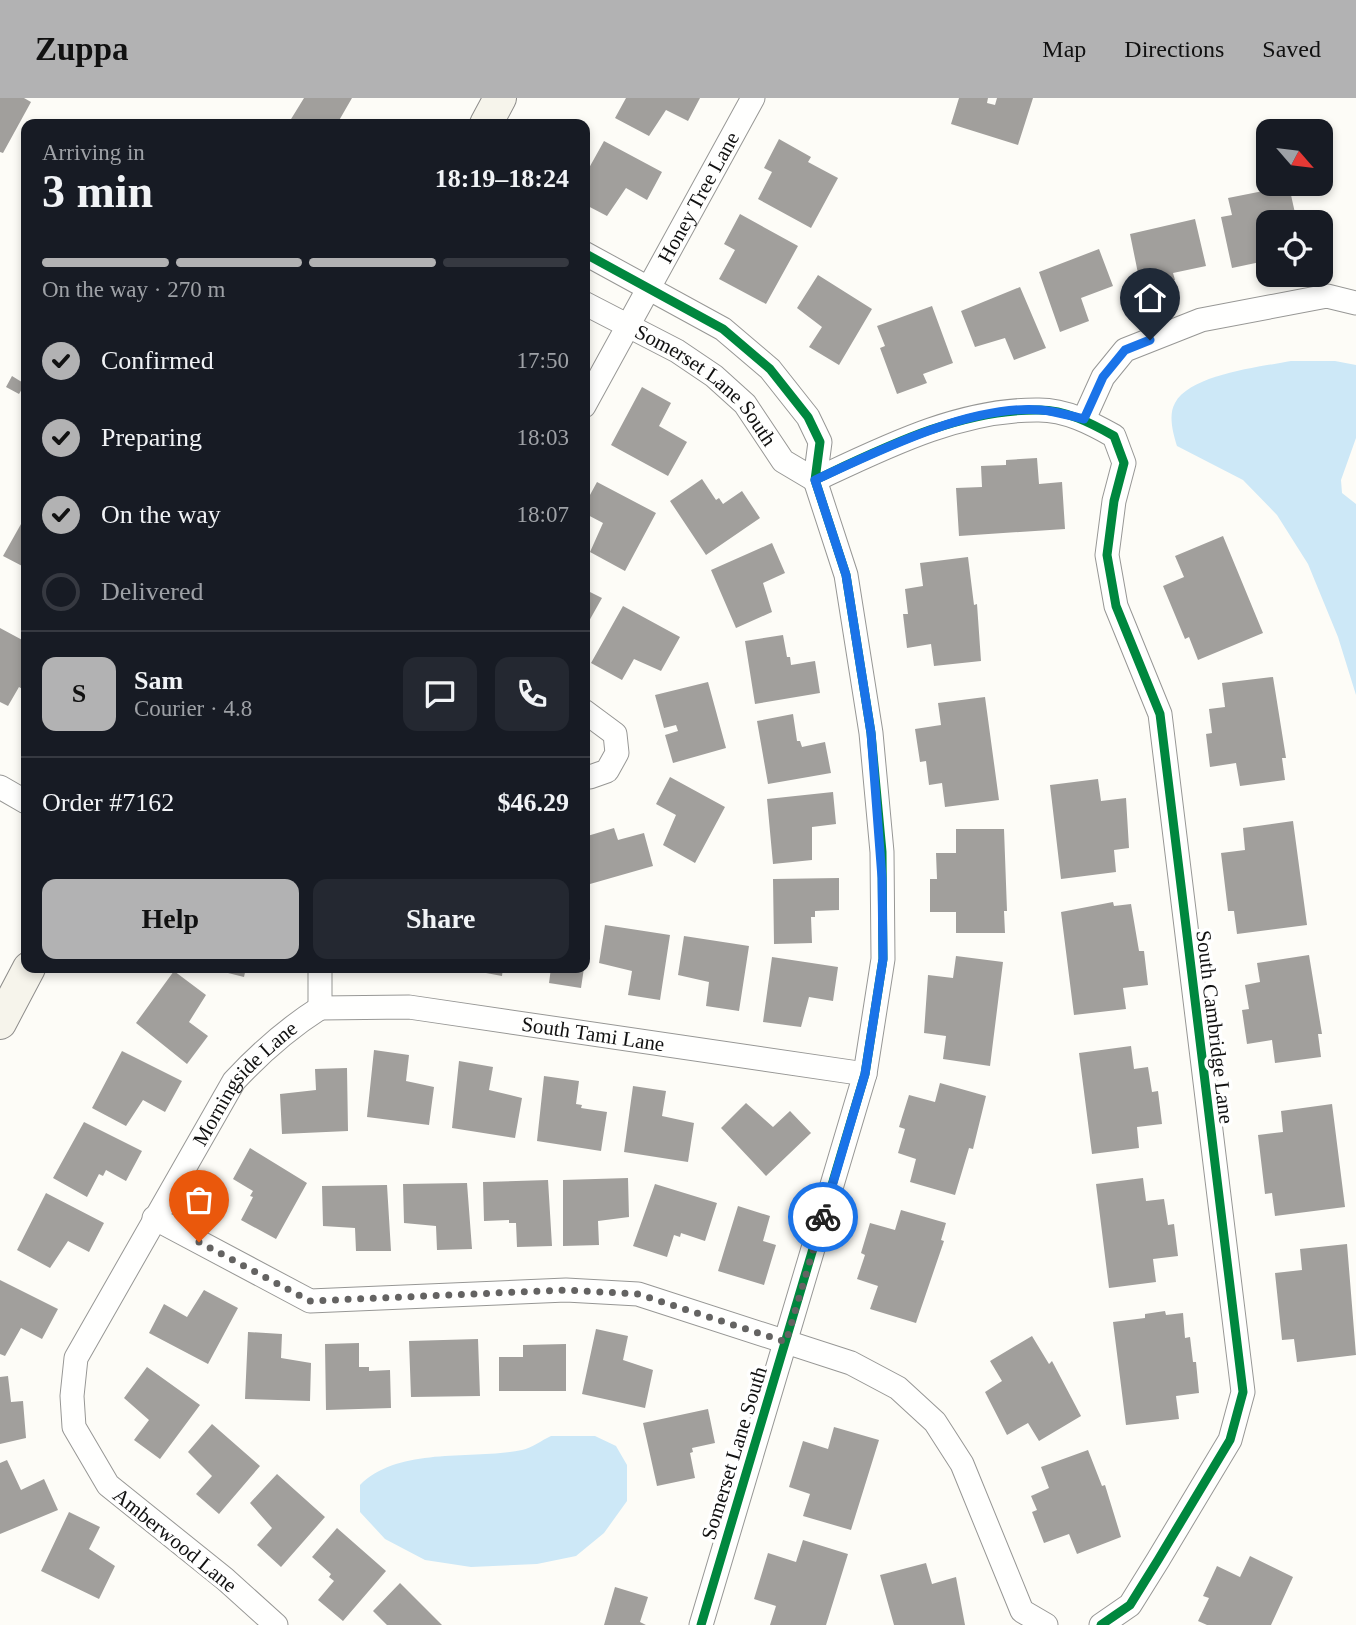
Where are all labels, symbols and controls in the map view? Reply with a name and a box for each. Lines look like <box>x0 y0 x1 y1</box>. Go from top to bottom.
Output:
text: Zuppa <box>35 31 129 67</box>
text: Map <box>1042 36 1086 62</box>
text: Directions <box>1124 36 1224 62</box>
text: Saved <box>1262 36 1321 62</box>
north arrow <box>1256 119 1334 196</box>
map controls <box>1256 119 1333 287</box>
street label: Honey Tree Lane <box>653 128 744 267</box>
text: Arriving in <box>42 140 145 165</box>
text: 18:19–18:24 <box>435 164 569 193</box>
text: 3 min <box>42 166 153 217</box>
button: locate <box>1256 210 1333 287</box>
pin <box>1120 268 1180 340</box>
text: On the way · 270 m <box>42 277 225 302</box>
icon: home <box>1131 279 1169 317</box>
street label: Somerset Lane South <box>631 319 782 451</box>
icon: check <box>42 342 80 380</box>
text: Confirmed <box>101 346 214 375</box>
text: 17:50 <box>517 348 569 373</box>
icon: check <box>42 419 80 457</box>
text: Preparing <box>101 423 202 452</box>
text: 18:03 <box>517 425 569 450</box>
icon: check <box>42 496 80 534</box>
text: On the way <box>101 500 221 529</box>
text: 18:07 <box>517 502 569 527</box>
text: Delivered <box>101 577 204 606</box>
button: chat <box>403 657 477 731</box>
button: phone <box>495 657 569 731</box>
text: Sam <box>134 666 183 695</box>
text: S <box>72 679 86 708</box>
text: Courier · 4.8 <box>134 696 252 721</box>
text: Order #7162 <box>42 788 174 817</box>
text: $46.29 <box>498 788 569 817</box>
button: Help <box>42 879 299 959</box>
button: Share <box>313 879 569 959</box>
street label: South Cambridge Lane <box>1191 929 1239 1125</box>
street label: South Tami Lane <box>520 1012 666 1056</box>
street label: Morningside Lane <box>188 1016 302 1150</box>
pin <box>169 1170 229 1242</box>
icon: bag <box>180 1181 218 1219</box>
courier <box>788 1182 858 1252</box>
icon: bike <box>804 1198 842 1236</box>
street label: Somerset Lane South <box>696 1363 772 1542</box>
street label: Amberwood Lane <box>108 1483 242 1597</box>

